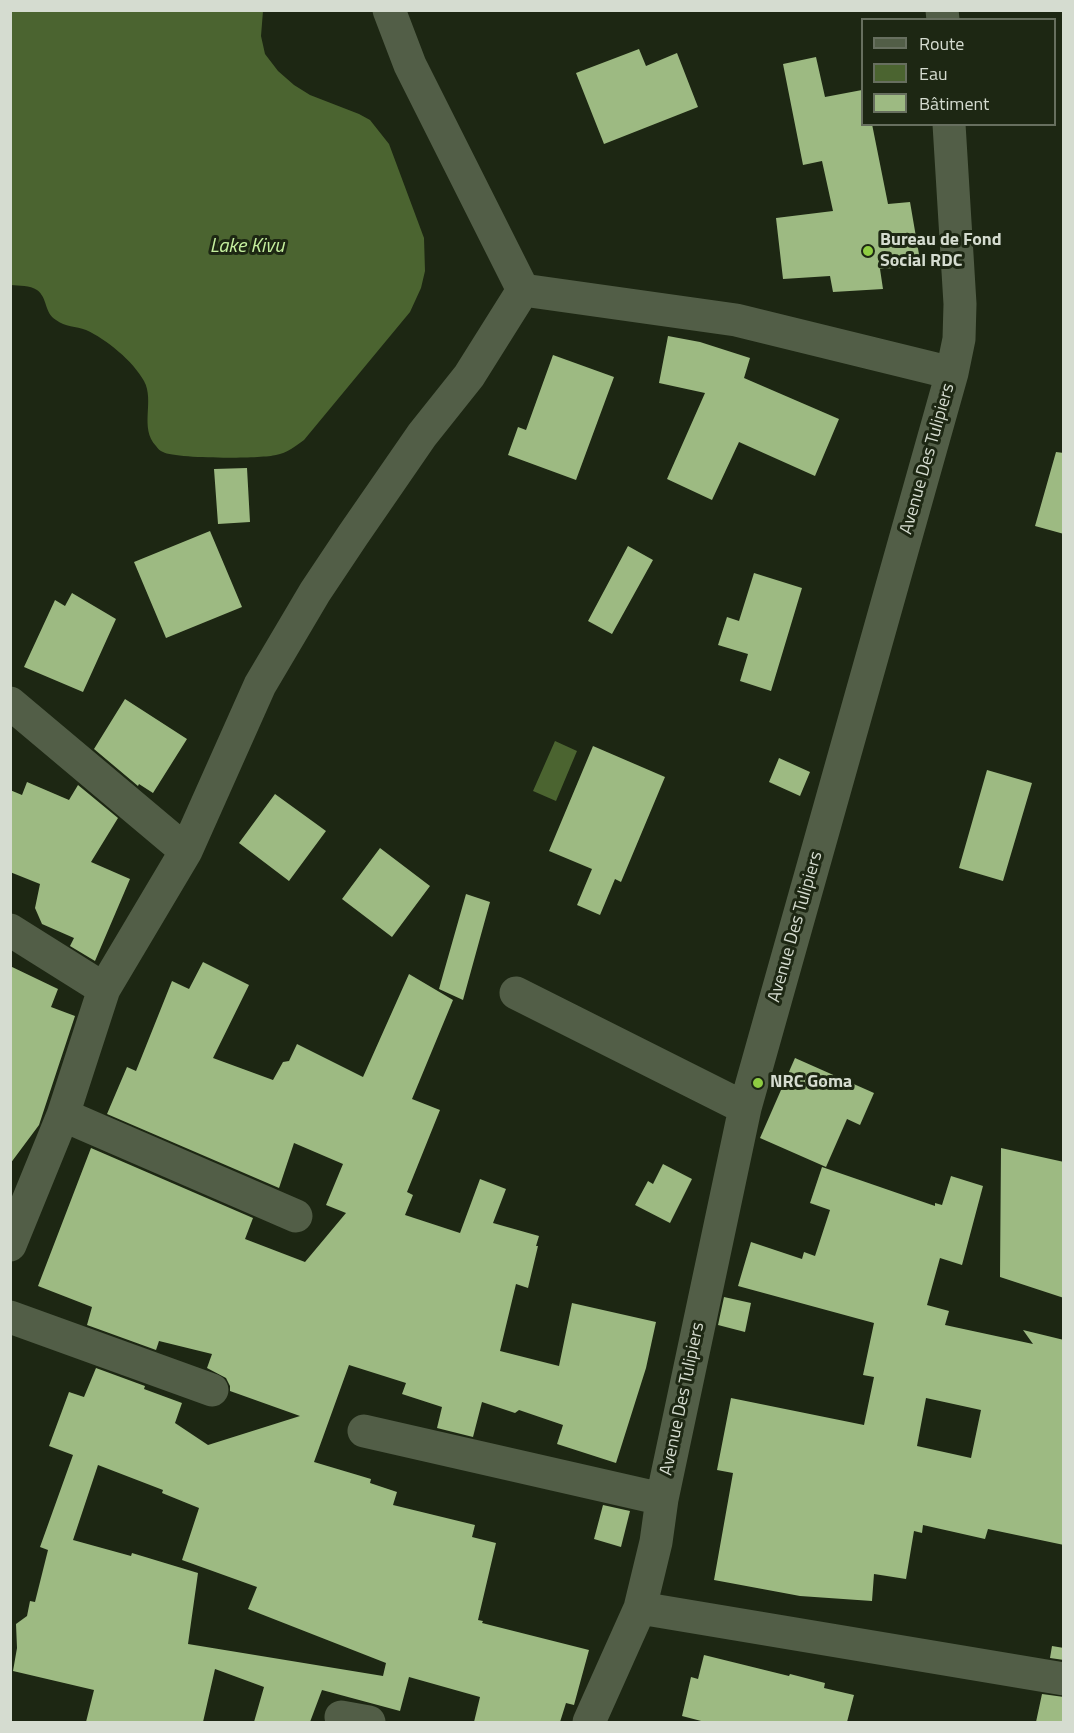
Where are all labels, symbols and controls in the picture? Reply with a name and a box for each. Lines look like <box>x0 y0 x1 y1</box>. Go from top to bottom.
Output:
legend <box>861 18 1056 126</box>
text: Route <box>919 30 964 57</box>
text: Eau <box>919 60 948 87</box>
text: Bâtiment <box>919 90 989 117</box>
place label: Bureau de Fond Social RDC <box>880 230 1002 272</box>
water label: Lake Kivu <box>210 235 284 259</box>
marker: Bureau de Fond Social RDC <box>861 244 875 258</box>
street label: Avenue Des Tulipiers <box>896 381 960 537</box>
street label: Avenue Des Tulipiers <box>764 849 828 1005</box>
place label: NRC Goma <box>770 1072 852 1094</box>
marker: NRC Goma <box>751 1076 765 1090</box>
street label: Avenue Des Tulipiers <box>656 1320 710 1478</box>

